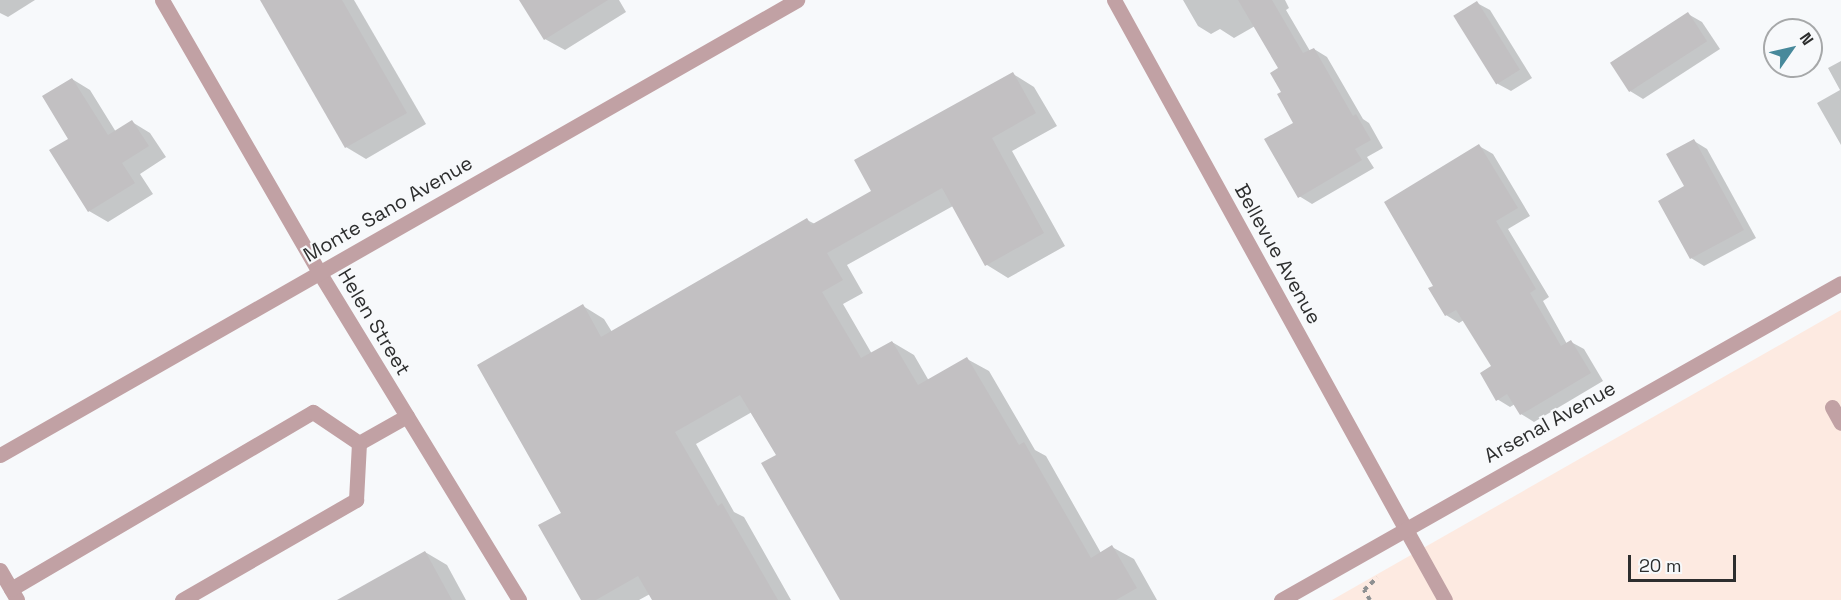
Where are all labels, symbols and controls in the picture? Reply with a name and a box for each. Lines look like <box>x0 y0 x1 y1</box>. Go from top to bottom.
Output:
north arrow <box>1763 18 1823 78</box>
text: N <box>1795 28 1818 49</box>
street label: Monte Sano Avenue <box>299 151 477 267</box>
street label: Bellevue Avenue <box>1229 180 1327 328</box>
street label: Helen Street <box>333 264 415 380</box>
street label: Arsenal Avenue <box>1480 376 1620 468</box>
scale bar <box>1631 543 1739 581</box>
text: 20 m <box>1639 554 1682 577</box>

